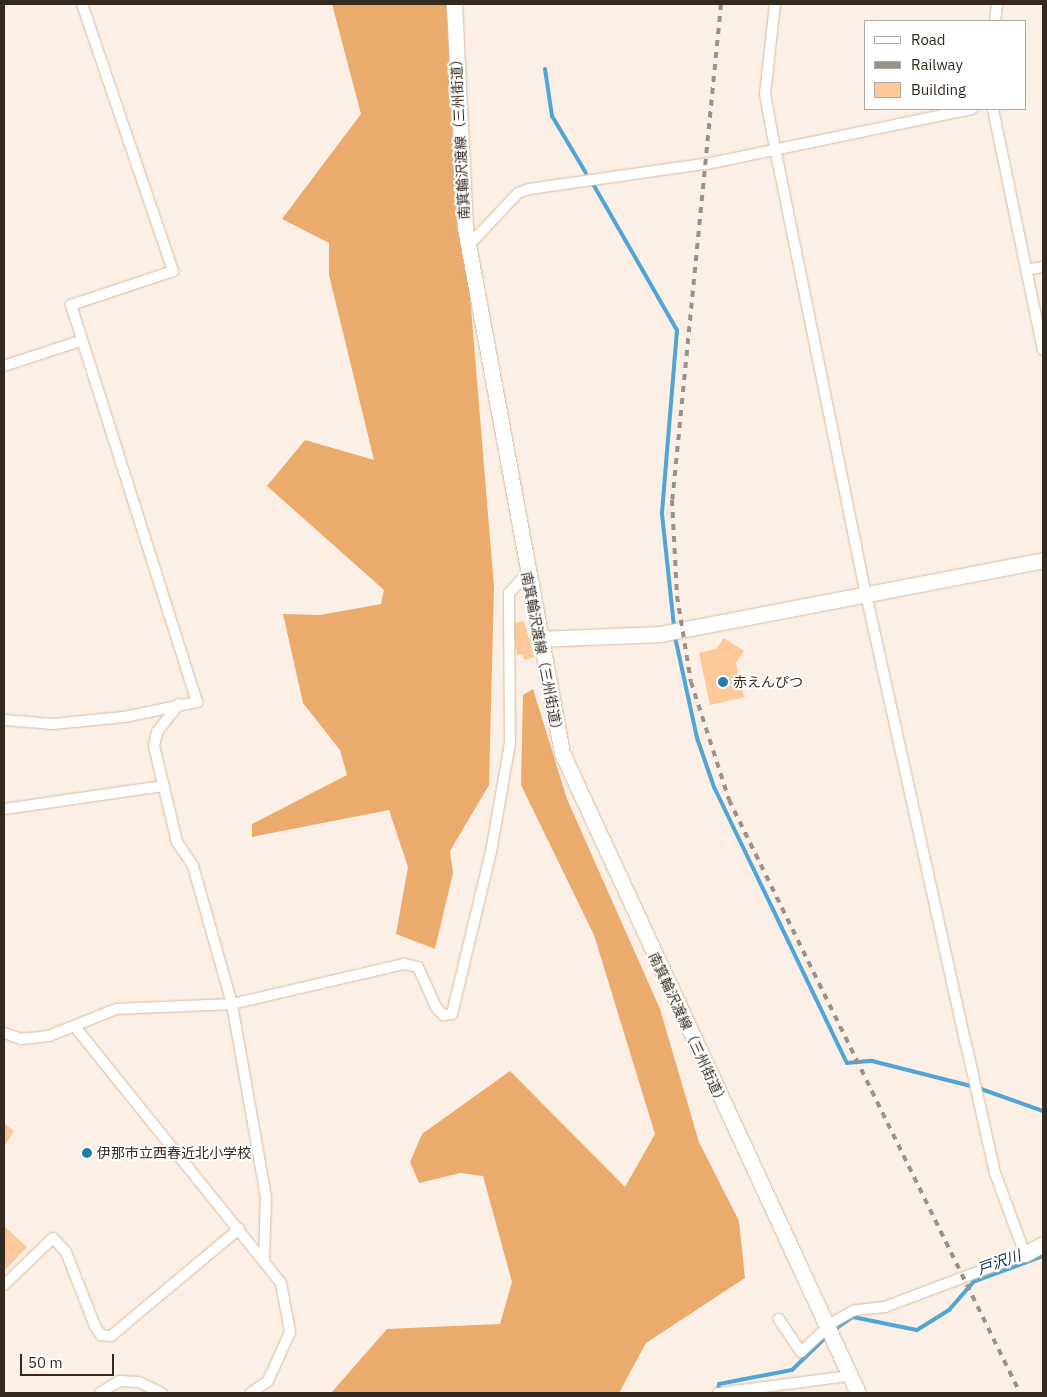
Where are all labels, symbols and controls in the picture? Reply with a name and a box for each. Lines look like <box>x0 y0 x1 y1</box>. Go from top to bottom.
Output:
legend <box>864 20 1027 110</box>
text: Road <box>911 30 946 49</box>
street label: 南箕輪沢渡線（三州街道） <box>447 52 473 220</box>
text: Railway <box>911 55 963 74</box>
text: Building <box>911 80 966 99</box>
street label: 南箕輪沢渡線（三州街道） <box>518 570 566 738</box>
place label: 赤えんぴつ <box>733 674 803 690</box>
marker: 赤えんぴつ <box>717 676 729 688</box>
street label: 南箕輪沢渡線（三州街道） <box>645 949 731 1109</box>
place label: 伊那市立西春近北小学校 <box>97 1145 251 1161</box>
marker: 伊那市立西春近北小学校 <box>81 1147 93 1159</box>
water label: 戸沢川 <box>975 1246 1023 1278</box>
scale bar <box>22 1344 116 1376</box>
text: 50 m <box>28 1353 63 1372</box>

